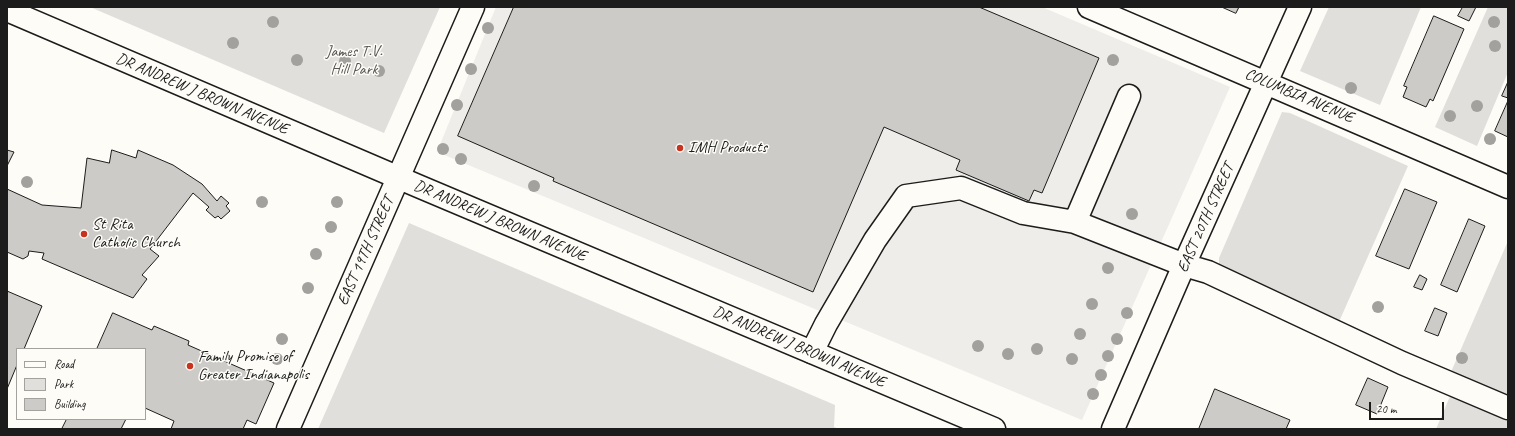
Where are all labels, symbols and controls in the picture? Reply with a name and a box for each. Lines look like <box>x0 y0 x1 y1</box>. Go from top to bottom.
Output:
park label: James T.V. Hill Park <box>326 42 382 80</box>
street label: DR ANDREW J BROWN AVENUE <box>113 49 291 139</box>
street label: COLUMBIA AVENUE <box>1242 64 1356 128</box>
place label: IMH Products <box>688 138 767 158</box>
marker: IMH Products <box>675 143 685 153</box>
street label: EAST 20TH STREET <box>1173 161 1239 275</box>
street label: DR ANDREW J BROWN AVENUE <box>411 176 589 266</box>
street label: EAST 19TH STREET <box>333 194 399 308</box>
place label: St Rita Catholic Church <box>92 215 180 253</box>
marker: St Rita Catholic Church <box>79 229 89 239</box>
street label: DR ANDREW J BROWN AVENUE <box>710 302 888 392</box>
place label: Family Promise of Greater Indianapolis <box>198 347 309 385</box>
legend <box>16 348 146 420</box>
text: Road <box>54 356 74 372</box>
marker: Family Promise of Greater Indianapolis <box>185 361 195 371</box>
text: Park <box>54 376 73 392</box>
scale bar <box>1371 394 1446 420</box>
text: Building <box>54 396 86 412</box>
text: 20 m <box>1376 401 1396 417</box>

